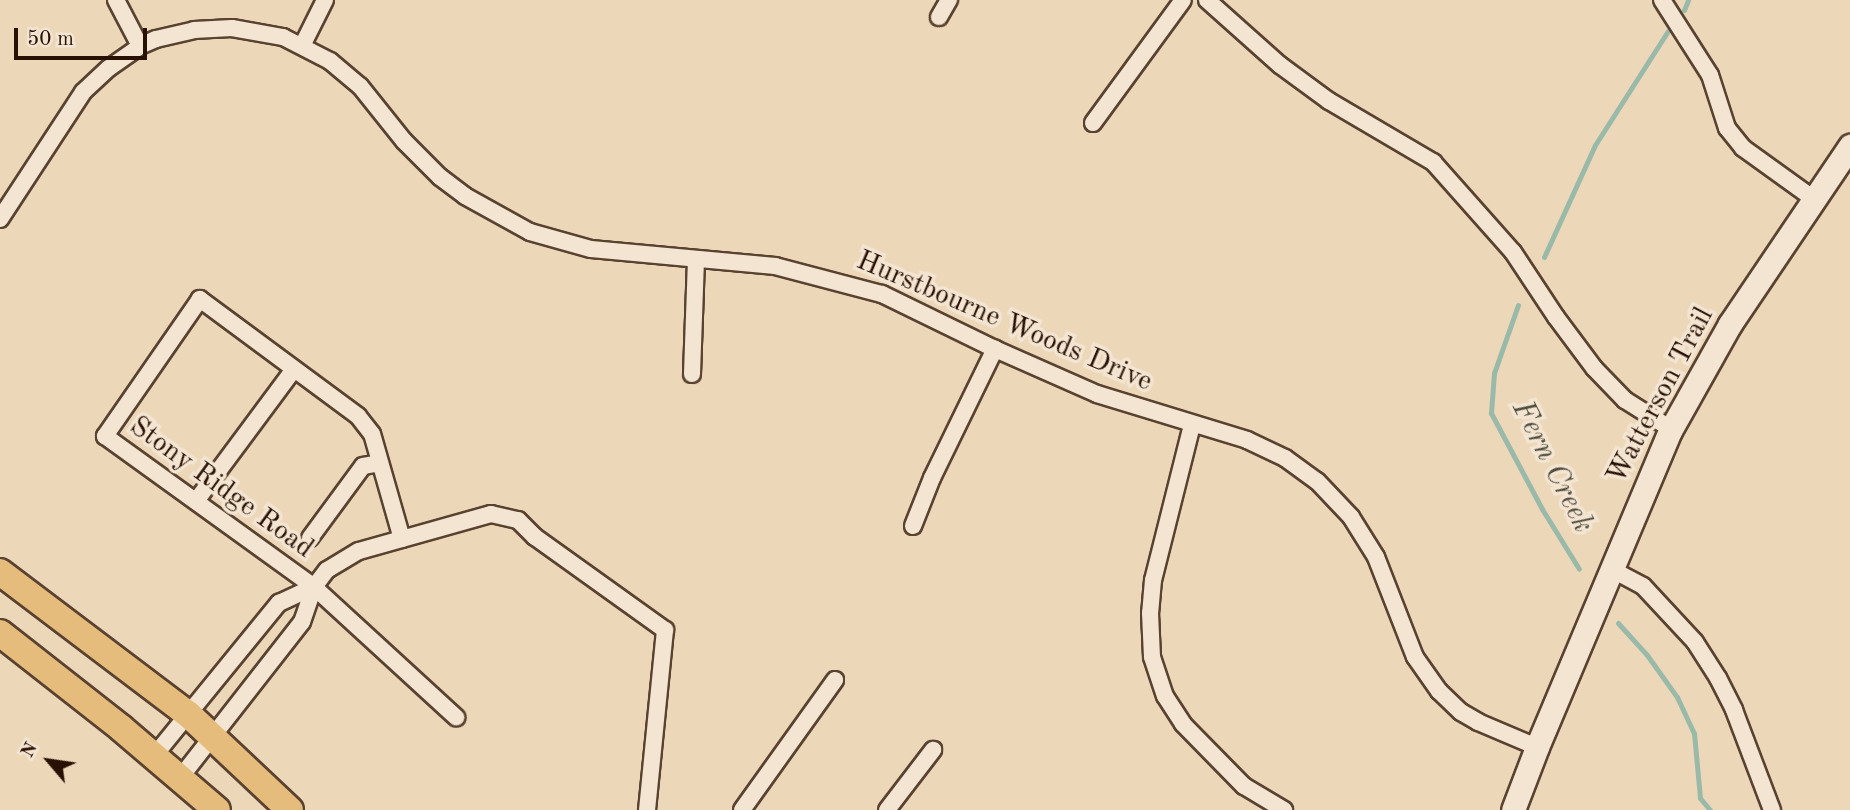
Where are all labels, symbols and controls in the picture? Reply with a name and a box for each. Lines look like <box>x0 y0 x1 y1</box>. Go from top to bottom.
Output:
scale bar <box>18 14 150 58</box>
text: 50 m <box>27 29 74 50</box>
street label: Hurstbourne Woods Drive <box>851 244 1157 400</box>
street label: Watterson Trail <box>1600 302 1722 490</box>
water label: Fern Creek <box>1503 395 1601 539</box>
street label: Stony Ridge Road <box>122 410 320 566</box>
north arrow <box>14 726 84 796</box>
text: N <box>18 740 42 762</box>

